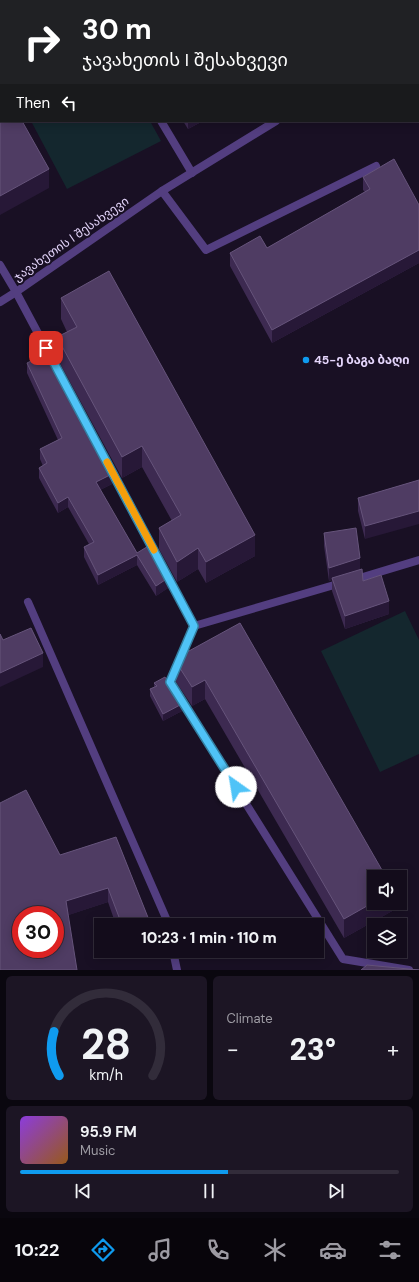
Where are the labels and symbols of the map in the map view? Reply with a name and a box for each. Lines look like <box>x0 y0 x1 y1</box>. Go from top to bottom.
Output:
street label: ჯავახეთის I შესახვევი <box>10 193 132 285</box>
pin <box>29 331 63 365</box>
place label: 45-ე ბაგა ბაღი <box>314 352 410 368</box>
marker: 45-ე ბაგა ბაღი <box>301 355 311 365</box>
position arrow <box>215 766 257 808</box>
speed limit sign: 30 <box>12 906 64 958</box>

